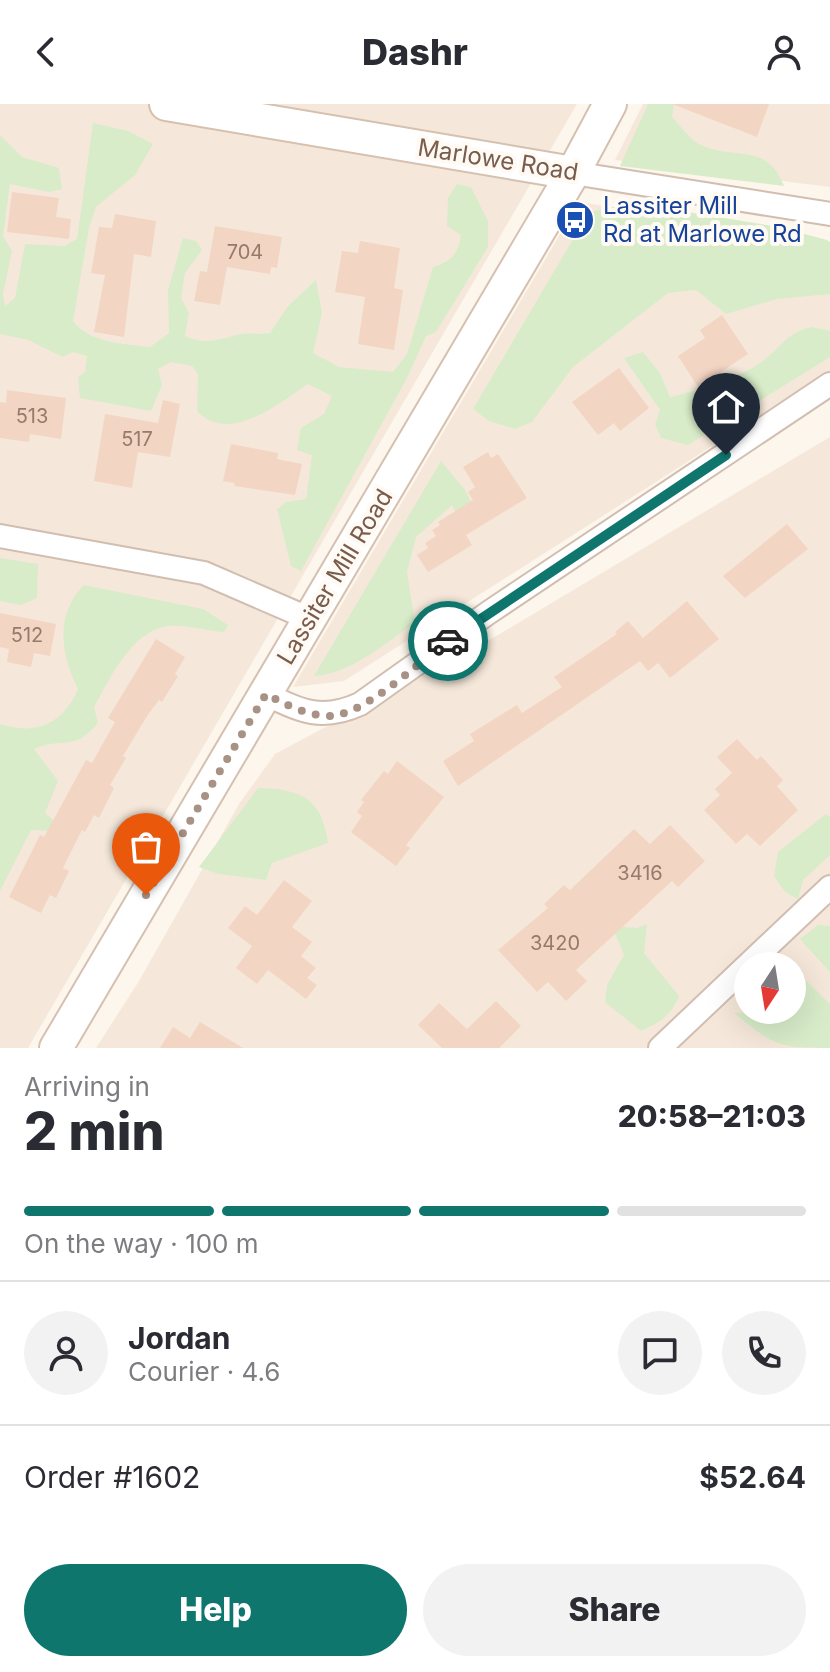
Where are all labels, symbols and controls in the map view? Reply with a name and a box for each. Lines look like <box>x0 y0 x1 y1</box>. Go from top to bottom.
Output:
icon: back <box>24 30 68 74</box>
text: Dashr <box>362 30 468 74</box>
icon: person <box>762 30 806 74</box>
street label: Marlowe Road <box>416 132 580 187</box>
place label: Lassiter Mill Rd at Marlowe Rd <box>603 191 802 248</box>
bus stop icon: Lassiter Mill Rd at Marlowe Rd <box>554 199 596 241</box>
house number: 704 <box>227 240 263 264</box>
pin <box>692 373 760 455</box>
icon: home <box>704 385 748 429</box>
house number: 513 <box>16 404 48 428</box>
house number: 517 <box>121 427 153 451</box>
street label: Lassiter Mill Road <box>271 484 398 670</box>
courier <box>408 601 488 681</box>
icon: car <box>426 619 470 663</box>
house number: 512 <box>11 623 43 647</box>
pin <box>112 813 180 895</box>
icon: bag <box>124 825 168 869</box>
house number: 3416 <box>617 861 663 885</box>
house number: 3420 <box>530 931 580 955</box>
north arrow <box>734 952 806 1024</box>
map controls <box>734 952 806 1024</box>
text: Arriving in <box>24 1071 150 1102</box>
text: 20:58–21:03 <box>618 1098 806 1134</box>
text: 2 min <box>24 1100 165 1163</box>
text: On the way · 100 m <box>24 1228 259 1259</box>
button: person <box>24 1311 108 1395</box>
button: chat <box>618 1311 702 1395</box>
button: phone <box>722 1311 806 1395</box>
text: Jordan <box>128 1320 230 1356</box>
text: Courier · 4.6 <box>128 1356 280 1387</box>
text: Order #1602 <box>24 1459 200 1495</box>
text: $52.64 <box>699 1459 806 1495</box>
button: Help <box>24 1564 407 1656</box>
button: Share <box>423 1564 806 1656</box>

